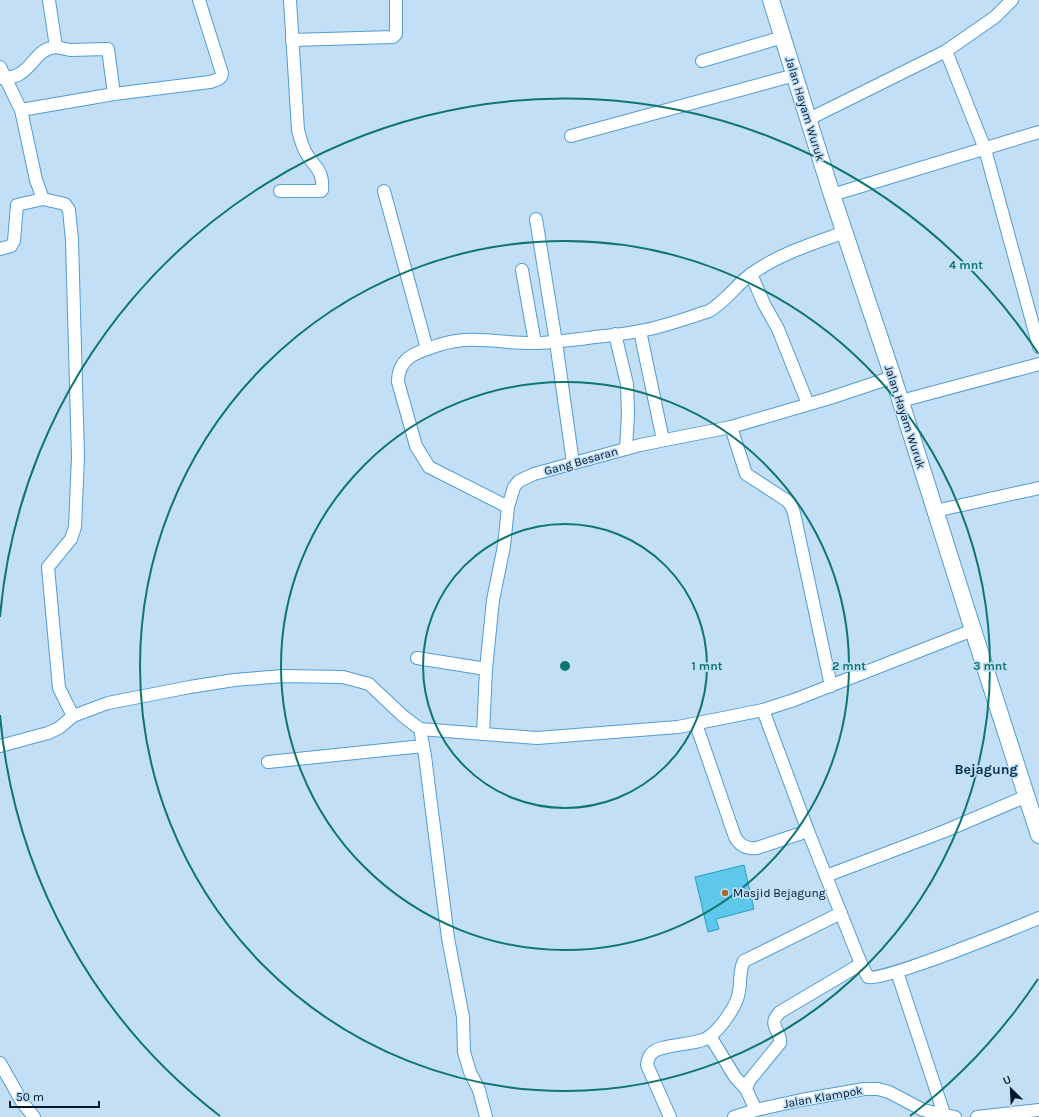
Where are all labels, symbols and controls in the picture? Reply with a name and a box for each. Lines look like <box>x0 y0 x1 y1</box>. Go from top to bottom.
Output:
street label: Jalan Hayam Wuruk <box>782 55 828 163</box>
text: 4 mnt <box>949 258 983 272</box>
street label: Jalan Hayam Wuruk <box>882 363 928 471</box>
street label: Gang Besaran <box>543 444 619 478</box>
centre of rings <box>558 659 572 673</box>
text: 1 mnt <box>692 659 723 673</box>
text: 2 mnt <box>832 659 866 673</box>
text: 3 mnt <box>973 659 1007 673</box>
district label: Bejagung <box>954 761 1018 778</box>
place label: Masjid Bejagung <box>733 886 826 900</box>
marker: Masjid Bejagung <box>720 888 730 898</box>
north arrow <box>991 1069 1031 1109</box>
text: U <box>1001 1073 1013 1088</box>
scale bar <box>10 1083 99 1109</box>
street label: Jalan Klampok <box>782 1083 864 1111</box>
text: 50 m <box>16 1090 44 1104</box>

